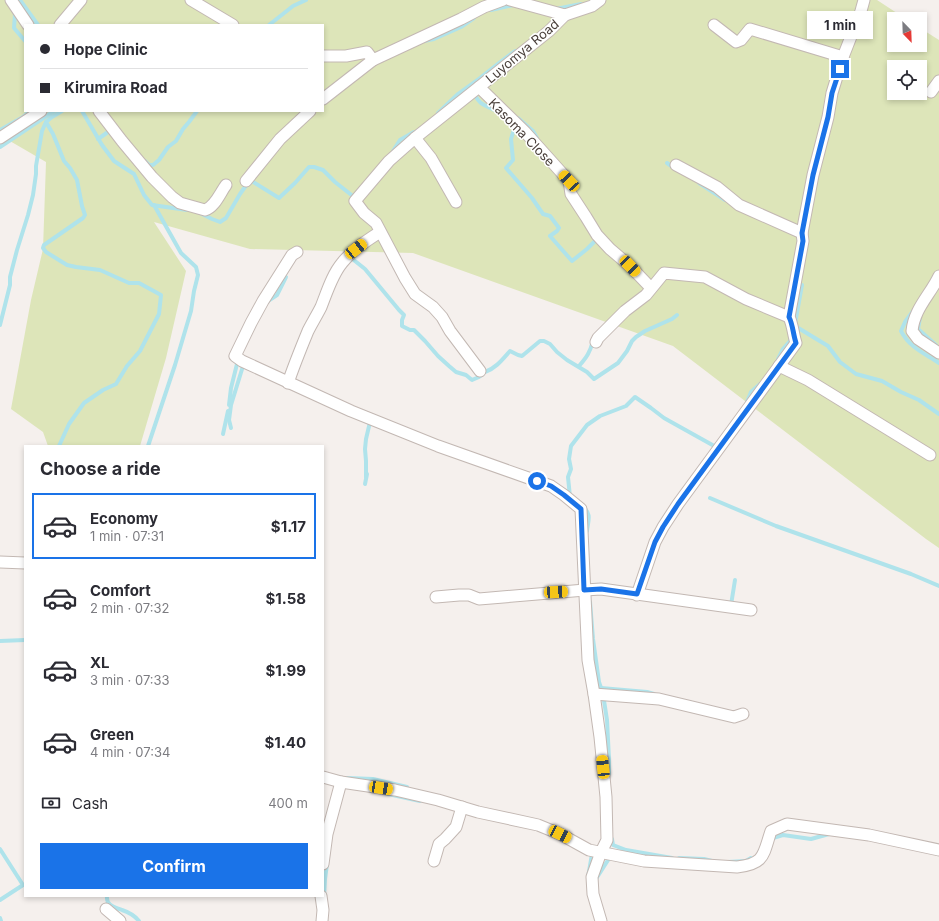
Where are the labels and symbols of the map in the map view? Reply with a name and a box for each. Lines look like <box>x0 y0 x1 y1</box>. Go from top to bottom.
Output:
callout: 1 min <box>807 11 873 39</box>
north arrow <box>887 12 927 52</box>
street label: Luyomya Road <box>482 16 562 86</box>
route end <box>831 60 849 78</box>
street label: Kasoma Close <box>486 95 558 169</box>
car <box>556 168 582 194</box>
car <box>343 237 369 261</box>
car <box>617 253 643 279</box>
route start <box>528 472 546 490</box>
car <box>544 585 568 599</box>
car <box>596 754 610 780</box>
car <box>368 780 394 796</box>
car <box>547 823 573 845</box>

